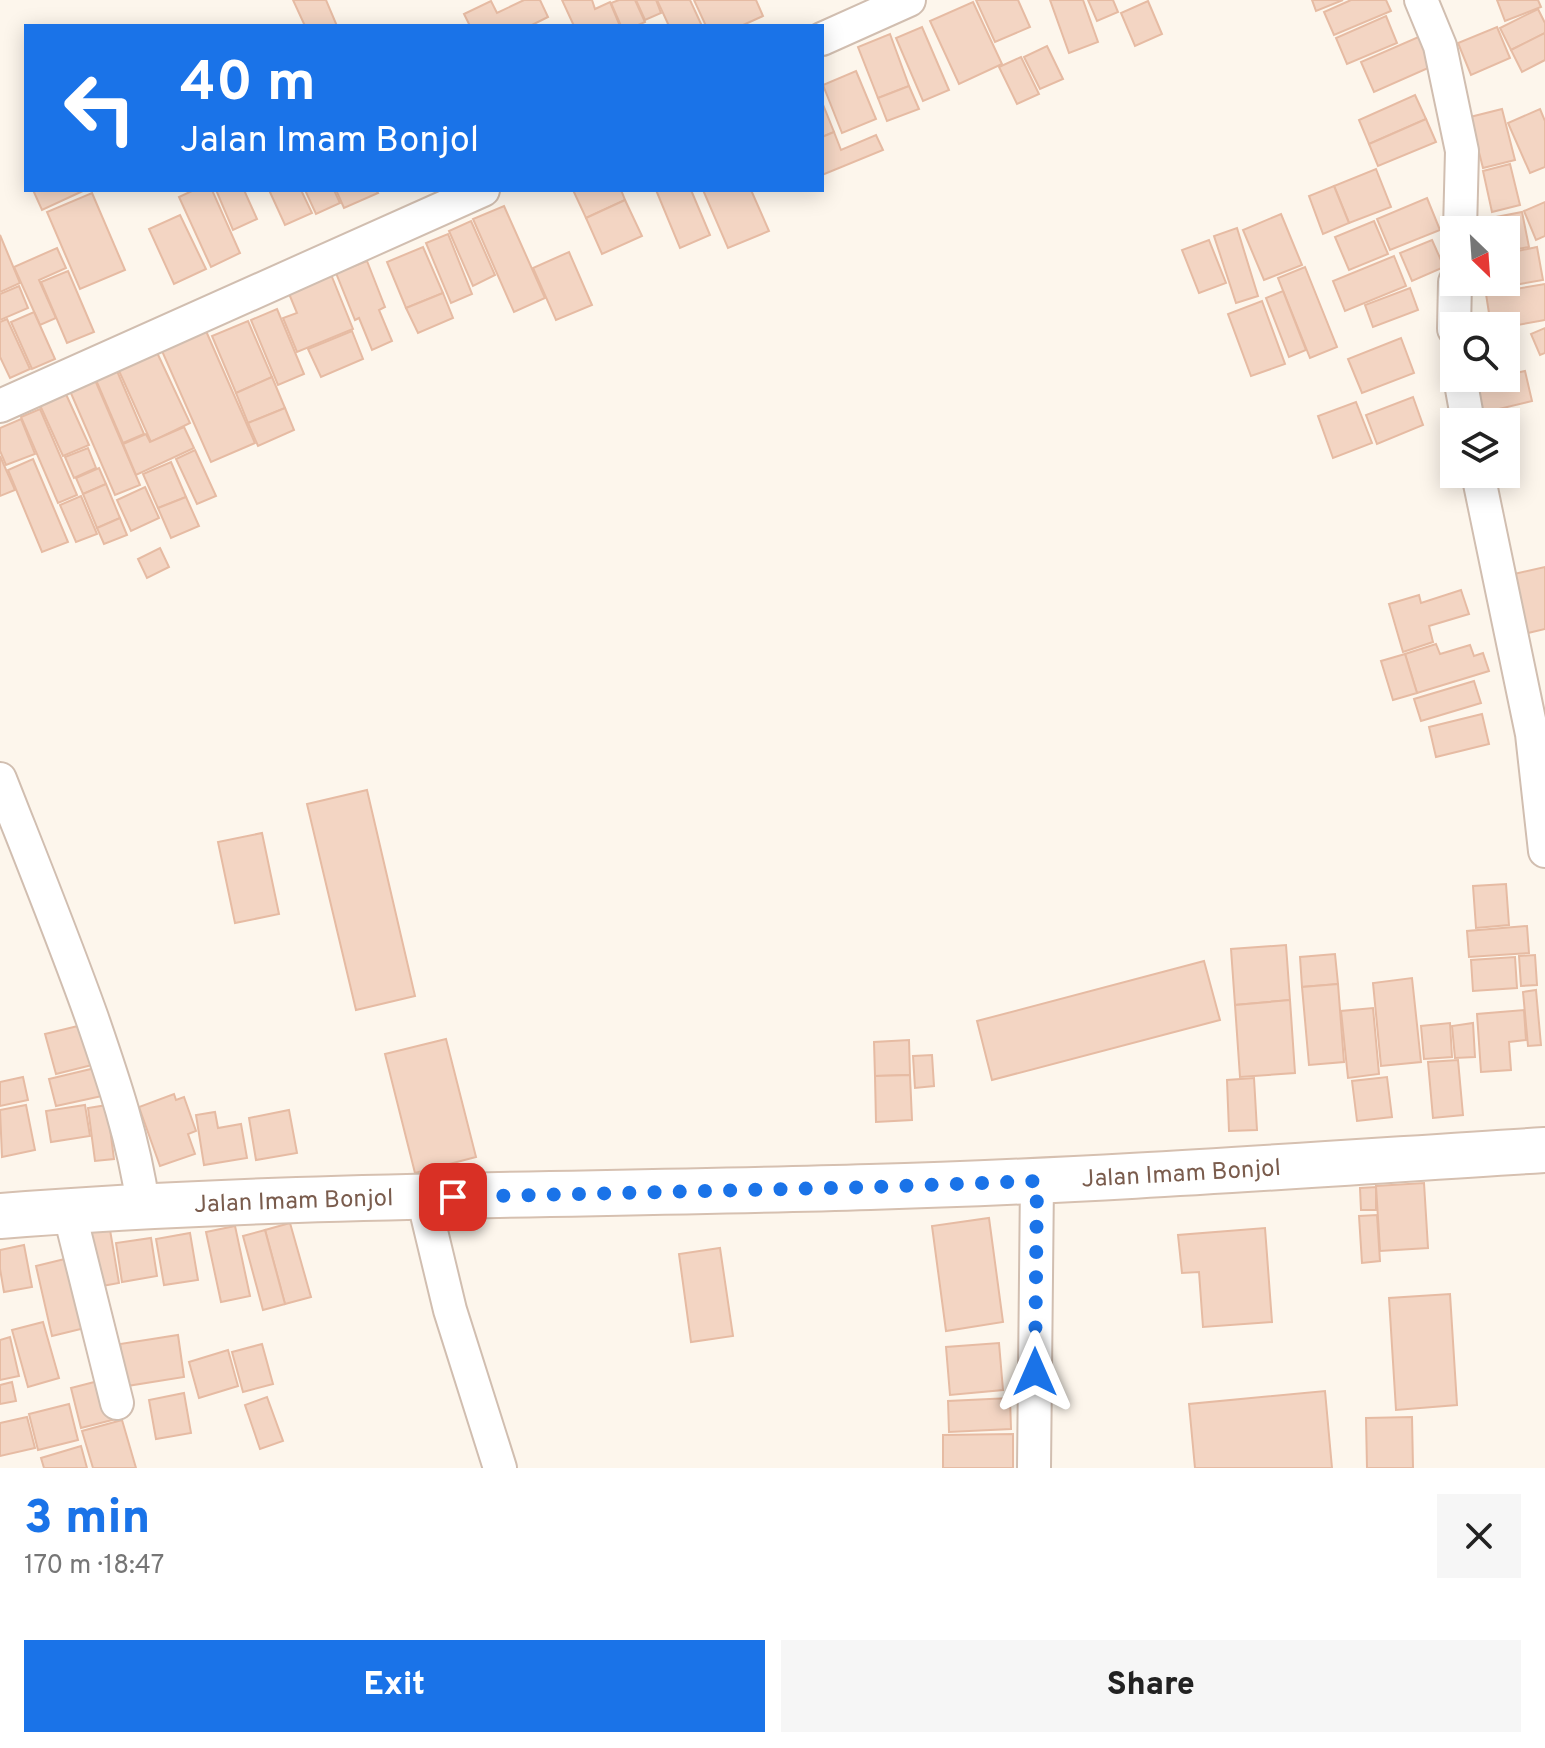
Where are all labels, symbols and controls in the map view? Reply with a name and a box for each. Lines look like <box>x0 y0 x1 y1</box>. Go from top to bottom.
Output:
text: 40 m <box>180 50 316 120</box>
icon: left <box>48 56 152 160</box>
text: Jalan Imam Bonjol <box>180 119 479 165</box>
north arrow <box>1440 216 1520 296</box>
map controls <box>1440 216 1520 488</box>
button: search <box>1440 312 1520 392</box>
button: layers <box>1440 408 1520 488</box>
street label: Jalan Imam Bonjol <box>1081 1154 1282 1196</box>
pin <box>419 1163 487 1231</box>
icon: arrive <box>431 1175 475 1219</box>
street label: Jalan Imam Bonjol <box>193 1184 394 1221</box>
position arrow <box>993 1330 1077 1414</box>
text: 3 min <box>24 1490 150 1550</box>
button: close <box>1437 1494 1521 1578</box>
text: 170 m · 18:47 <box>24 1550 164 1583</box>
button: Exit <box>24 1640 765 1732</box>
button: Share <box>781 1640 1521 1732</box>

